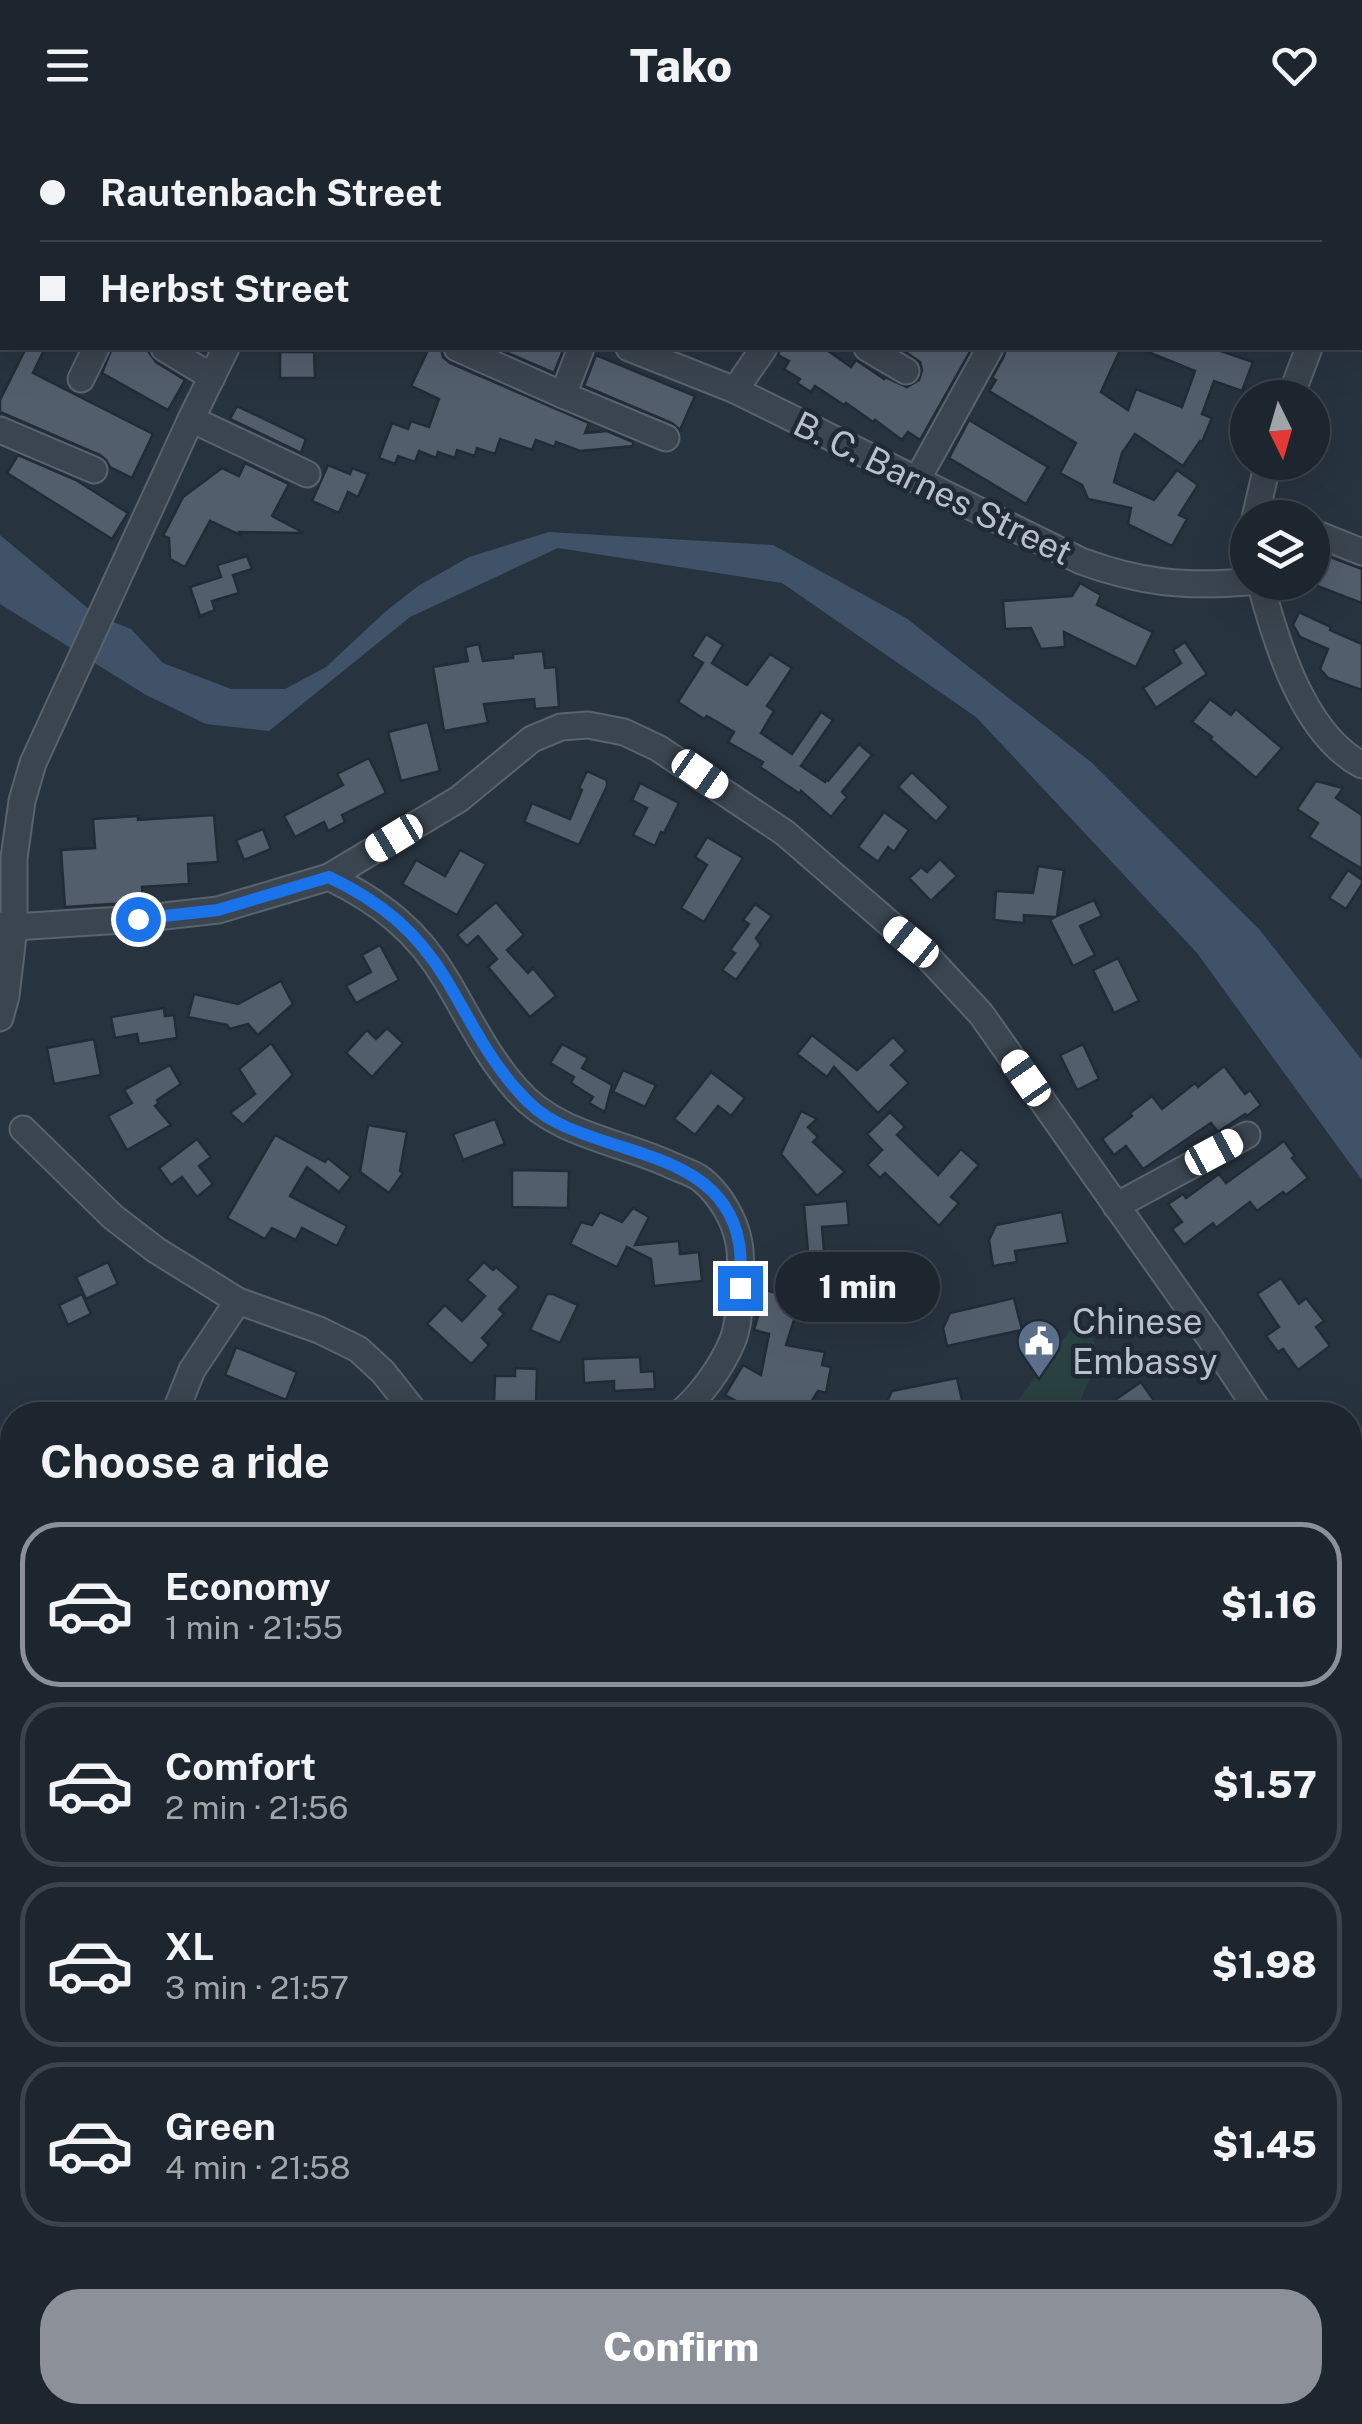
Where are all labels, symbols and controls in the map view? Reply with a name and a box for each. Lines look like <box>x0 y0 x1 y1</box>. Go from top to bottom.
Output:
icon: menu <box>40 38 95 93</box>
icon: heart <box>1267 38 1322 93</box>
text: Tako <box>630 39 732 92</box>
text: Rautenbach Street <box>100 170 442 215</box>
text: Herbst Street <box>100 266 350 311</box>
north arrow <box>1230 380 1330 480</box>
map controls <box>1230 380 1330 600</box>
street label: B. C. Barnes Street <box>787 403 1079 573</box>
button: layers <box>1230 500 1330 600</box>
car <box>667 745 733 803</box>
car <box>361 810 427 866</box>
route start <box>116 897 161 942</box>
car <box>878 911 944 973</box>
car <box>997 1045 1055 1111</box>
car <box>1180 1125 1248 1179</box>
callout: 1 min <box>775 1253 940 1323</box>
route end <box>718 1266 763 1311</box>
text: 1 min <box>818 1268 897 1305</box>
place label: Chinese Embassy <box>1072 1301 1217 1382</box>
public building icon: Chinese Embassy <box>1016 1318 1062 1379</box>
text: Choose a ride <box>40 1435 330 1488</box>
icon: car <box>45 1560 135 1650</box>
text: Economy <box>165 1564 331 1609</box>
text: $1.16 <box>1221 1582 1317 1627</box>
text: 1 min · 21:55 <box>165 1609 343 1646</box>
icon: car <box>45 1740 135 1830</box>
text: Comfort <box>165 1744 316 1789</box>
text: $1.57 <box>1213 1762 1317 1807</box>
text: 2 min · 21:56 <box>165 1789 349 1826</box>
icon: car <box>45 1920 135 2010</box>
text: XL <box>165 1924 214 1969</box>
text: $1.98 <box>1212 1942 1317 1987</box>
text: 3 min · 21:57 <box>165 1969 349 2006</box>
icon: car <box>45 2100 135 2190</box>
text: Green <box>165 2104 276 2149</box>
text: $1.45 <box>1212 2122 1317 2167</box>
text: 4 min · 21:58 <box>165 2149 350 2186</box>
button: Confirm <box>40 2289 1322 2404</box>

